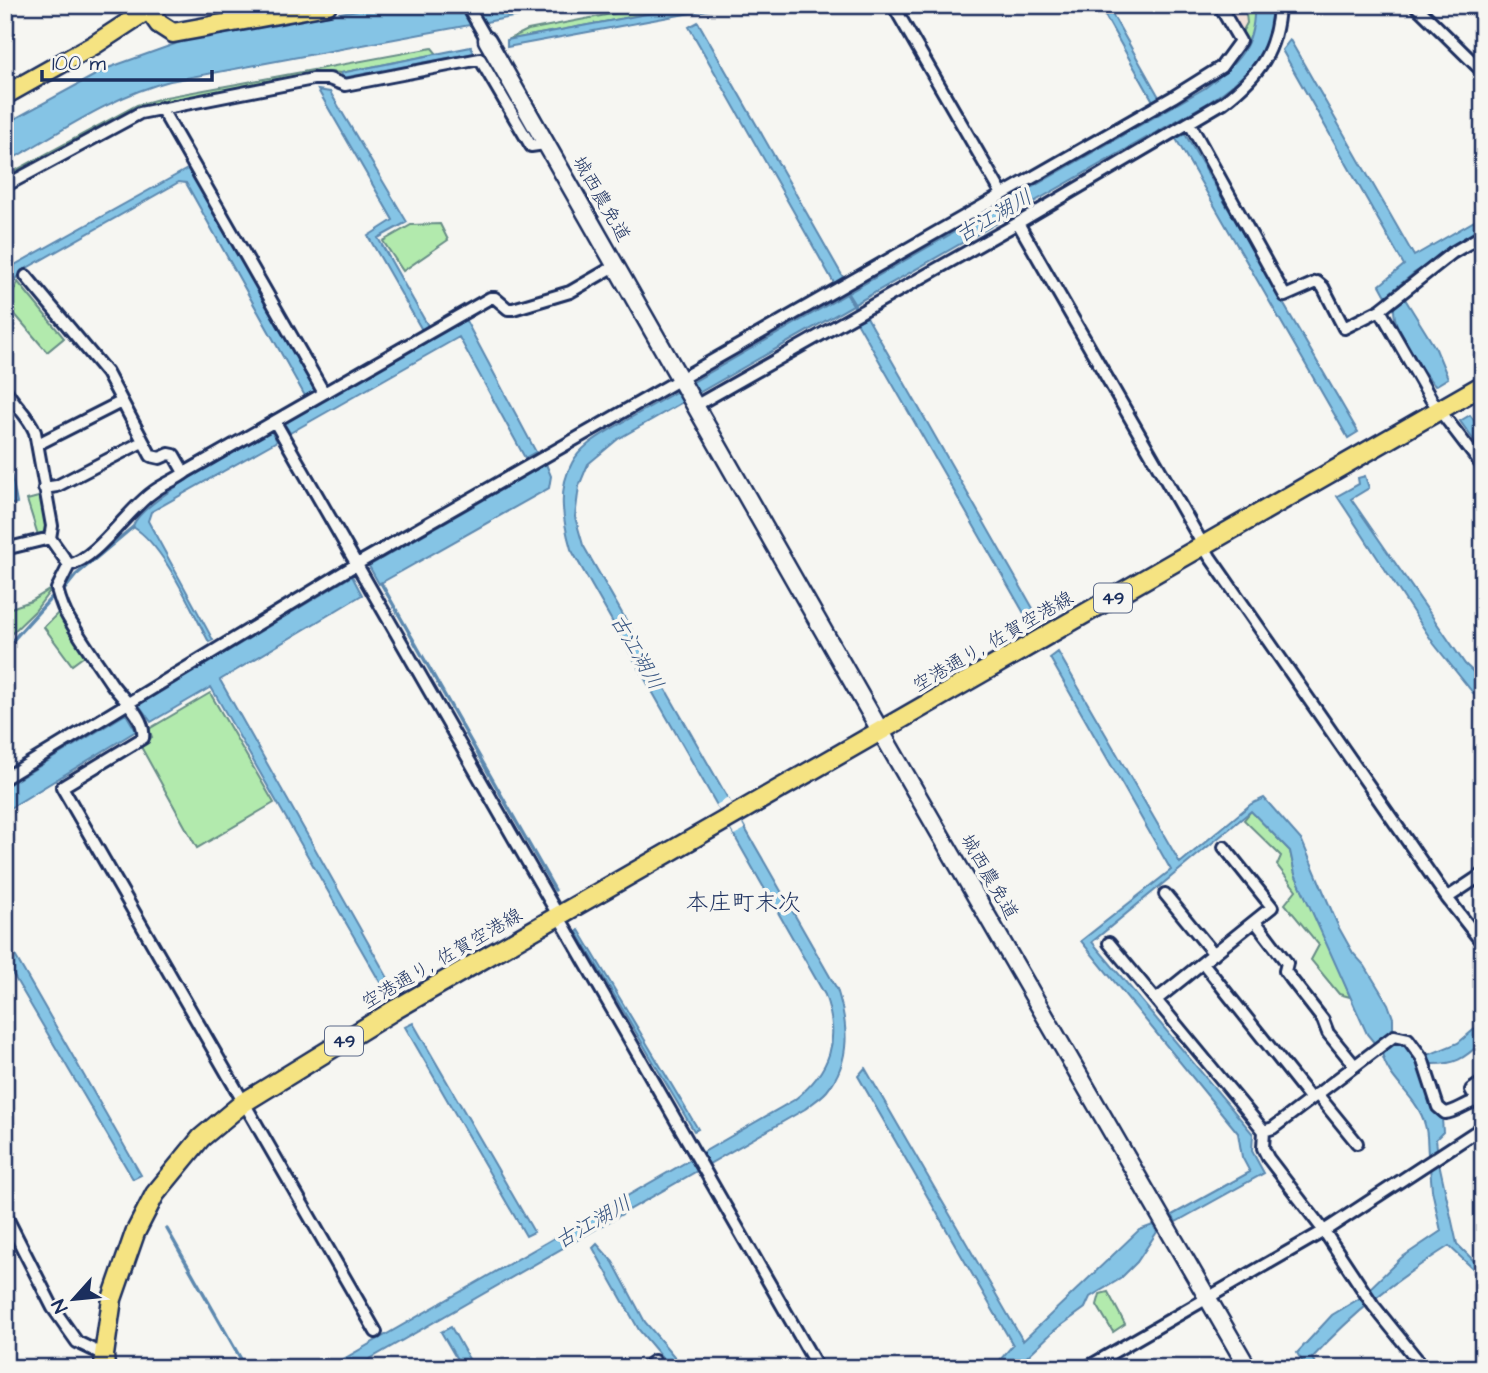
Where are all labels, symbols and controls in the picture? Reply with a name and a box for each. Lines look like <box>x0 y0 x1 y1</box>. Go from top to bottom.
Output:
scale bar <box>42 38 212 82</box>
text: 100 m <box>52 49 107 78</box>
street label: 城西農免道 <box>566 151 636 247</box>
water label: 古江湖川 <box>950 182 1038 250</box>
road number: 49 <box>1094 584 1132 612</box>
street label: 空港通り, 佐賀空港線 <box>907 585 1079 699</box>
water label: 古江湖川 <box>603 608 671 696</box>
street label: 城西農免道 <box>954 829 1024 925</box>
district label: 本庄町末次 <box>686 887 801 919</box>
street label: 空港通り, 佐賀空港線 <box>356 902 528 1016</box>
road number: 49 <box>325 1026 363 1056</box>
water label: 古江湖川 <box>549 1188 637 1256</box>
north arrow <box>38 1264 108 1334</box>
text: N <box>45 1295 75 1317</box>

